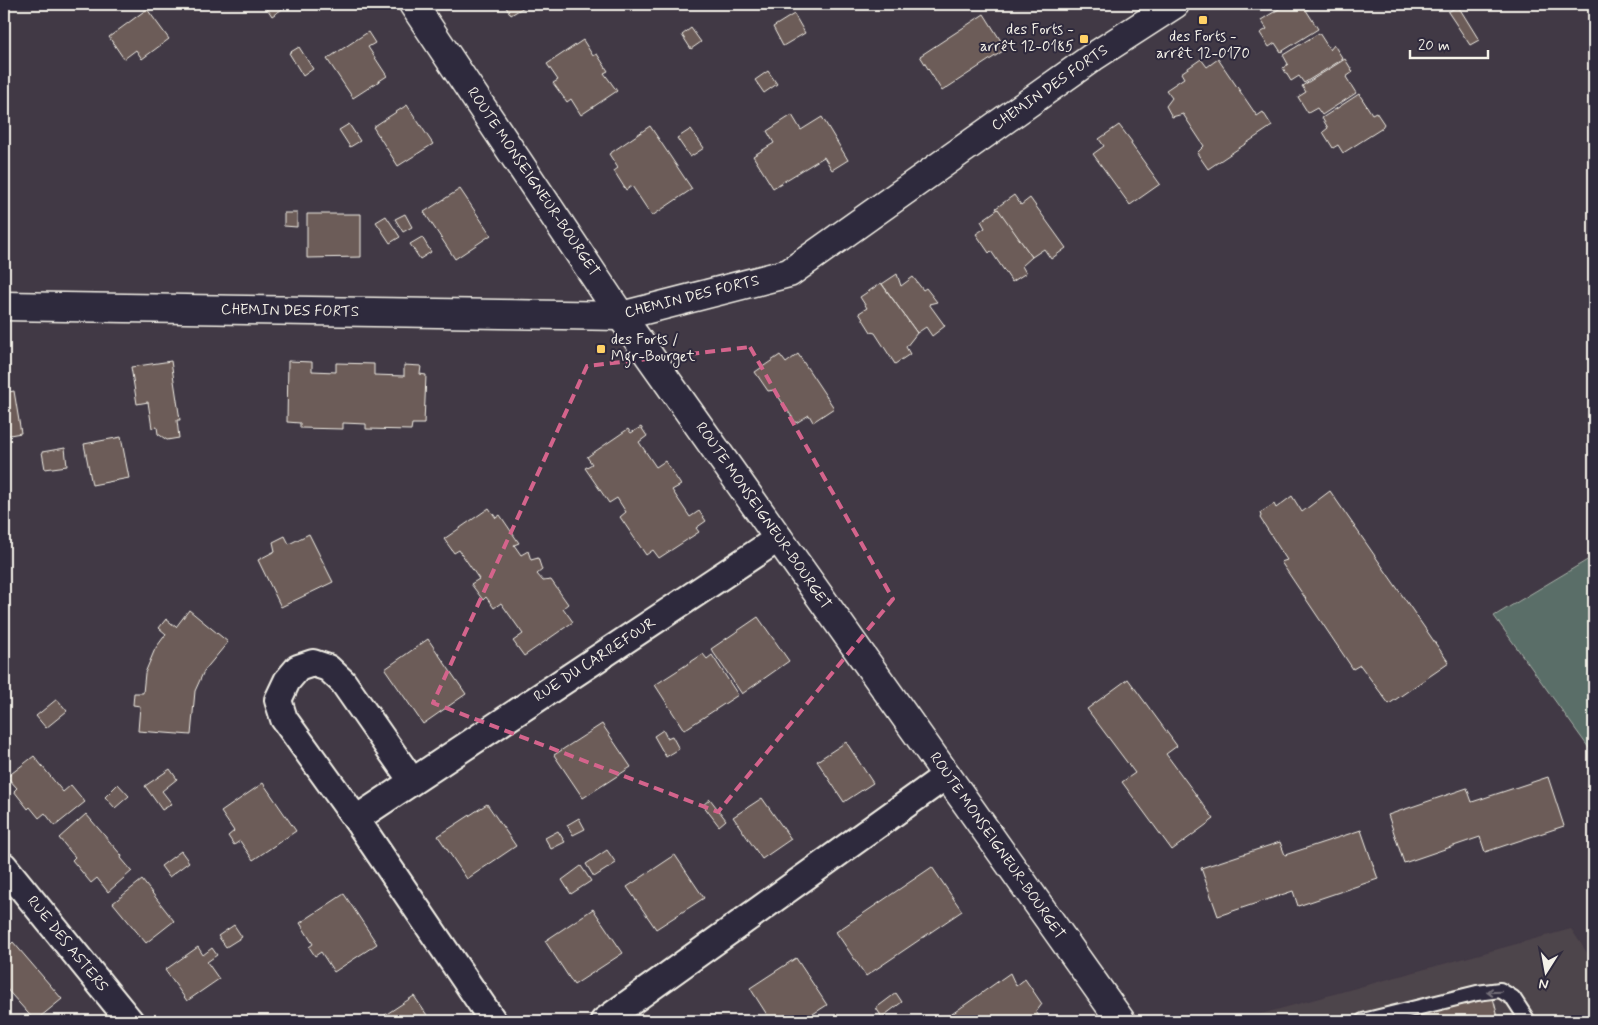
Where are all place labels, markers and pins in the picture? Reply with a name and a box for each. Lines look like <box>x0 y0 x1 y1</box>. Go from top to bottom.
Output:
marker: des Forts - arrêt 12-0170 <box>1197 14 1209 26</box>
place label: des Forts - arrêt 12-0185 <box>980 20 1074 57</box>
place label: des Forts - arrêt 12-0170 <box>1156 27 1250 64</box>
marker: des Forts - arrêt 12-0185 <box>1078 33 1090 45</box>
place label: des Forts / Mgr-Bourget <box>611 330 696 368</box>
marker: des Forts / Mgr-Bourget <box>595 343 607 355</box>

